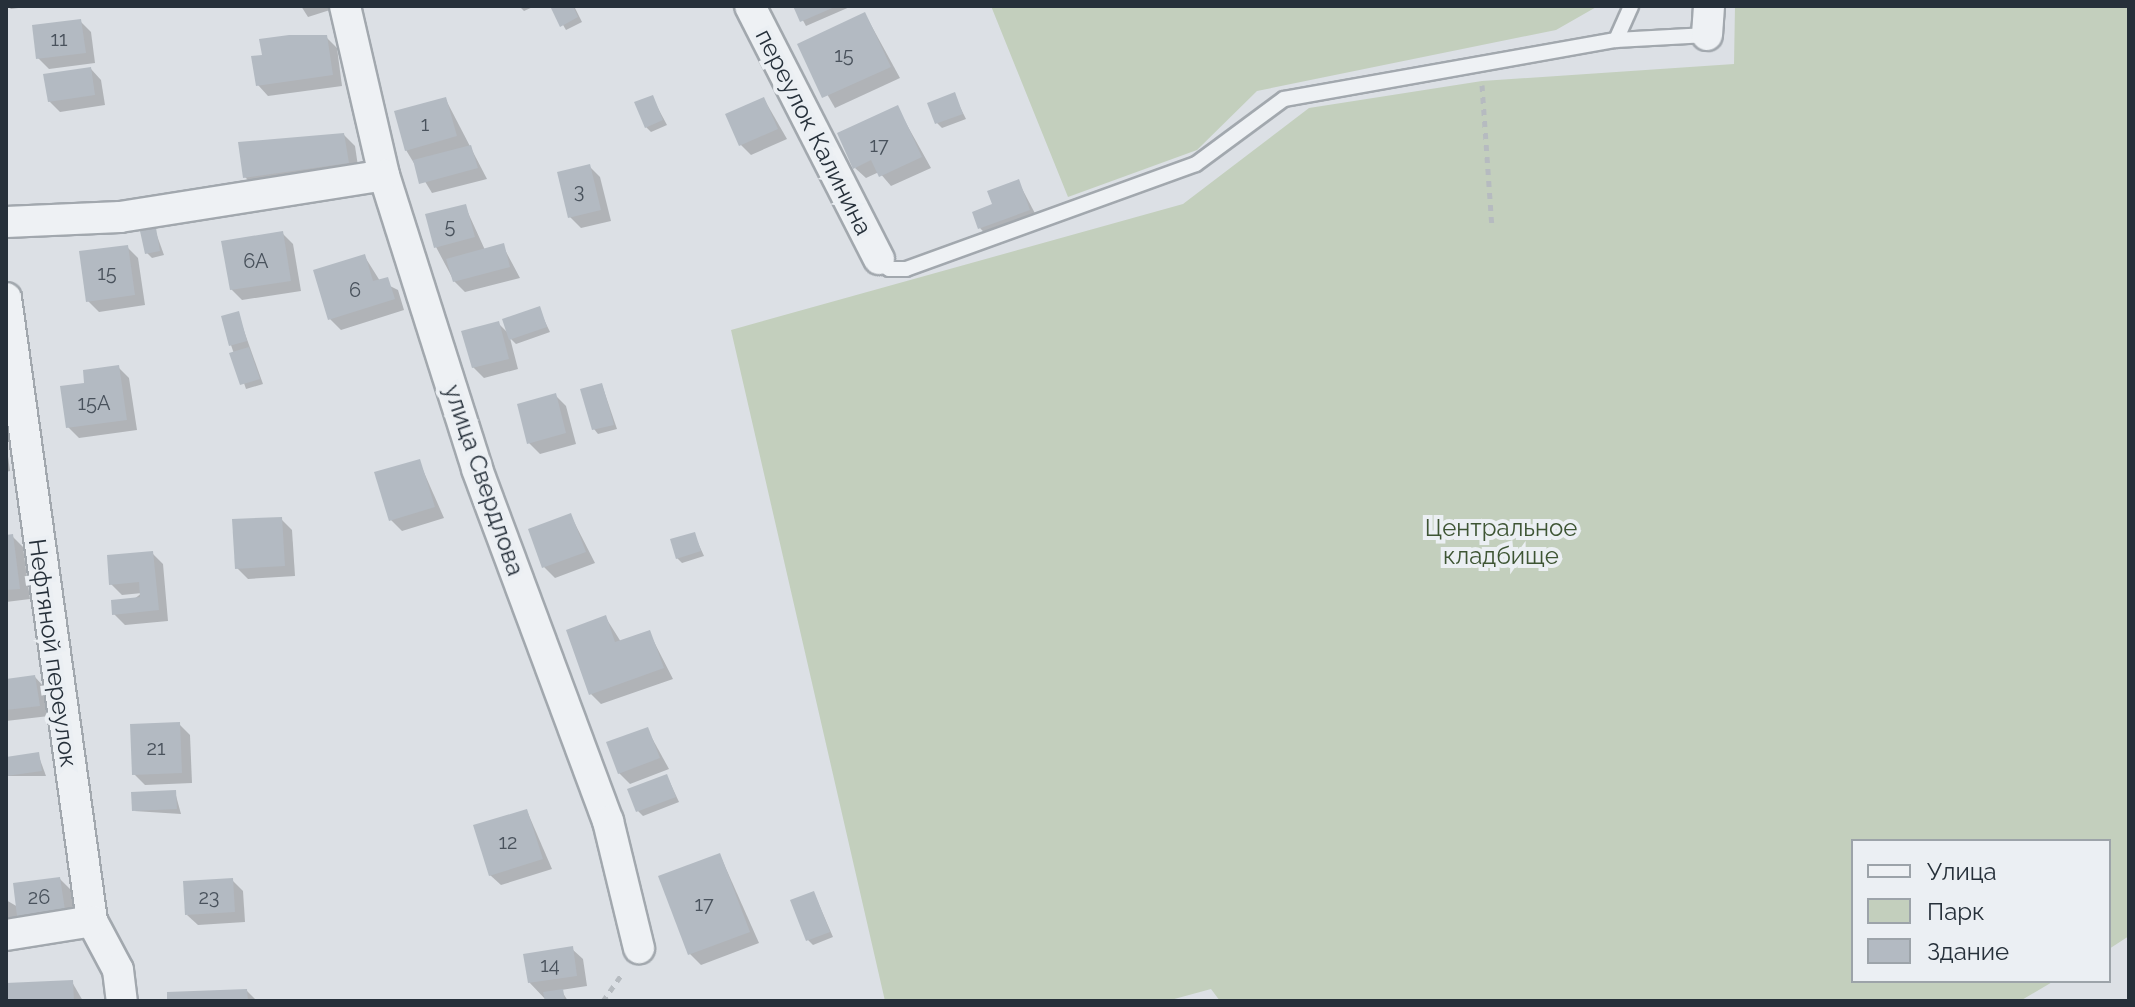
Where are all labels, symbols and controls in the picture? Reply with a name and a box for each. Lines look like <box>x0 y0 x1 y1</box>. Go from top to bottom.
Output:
street label: переулок Калинина <box>750 24 878 240</box>
house number: 11 <box>50 27 68 51</box>
house number: 15 <box>834 43 854 67</box>
house number: 1 <box>421 112 429 136</box>
house number: 17 <box>869 133 889 157</box>
house number: 3 <box>574 179 584 203</box>
house number: 5 <box>445 214 455 238</box>
house number: 6А <box>243 249 269 273</box>
house number: 15 <box>97 261 117 285</box>
house number: 6 <box>349 278 361 302</box>
street label: улица Свердлова <box>438 381 530 579</box>
house number: 15А <box>78 391 110 415</box>
park label: Центральное кладбище <box>1425 514 1577 570</box>
street label: Нефтяной переулок <box>23 537 83 769</box>
house number: 21 <box>147 736 165 760</box>
house number: 12 <box>499 830 517 854</box>
legend <box>1851 839 2111 983</box>
text: Улица <box>1927 857 1997 886</box>
house number: 26 <box>28 885 50 909</box>
house number: 23 <box>198 885 220 909</box>
house number: 17 <box>694 892 714 916</box>
text: Парк <box>1927 897 1985 926</box>
text: Здание <box>1927 937 2009 966</box>
house number: 14 <box>540 953 560 977</box>

